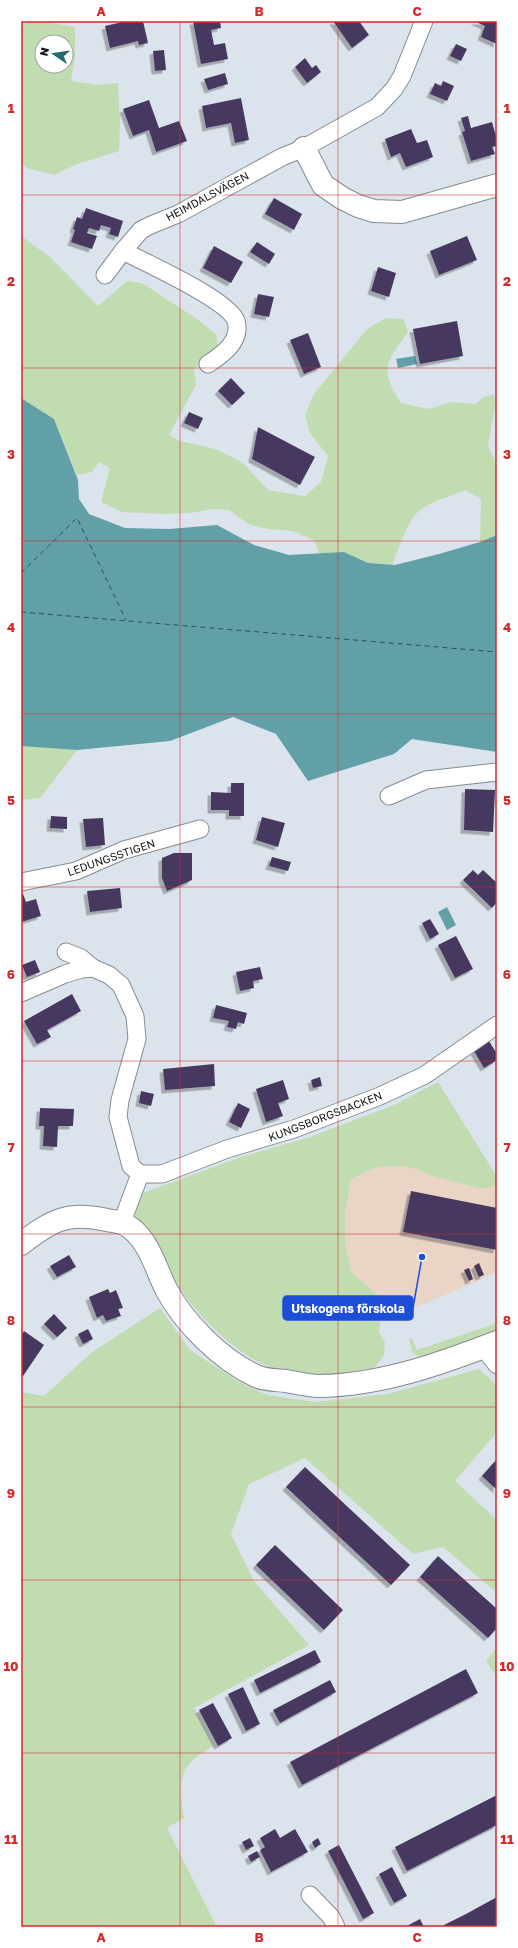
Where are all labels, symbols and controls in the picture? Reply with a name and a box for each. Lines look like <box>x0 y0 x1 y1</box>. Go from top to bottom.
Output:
text: A <box>96 3 106 19</box>
text: B <box>254 3 264 19</box>
text: C <box>412 3 422 19</box>
north arrow <box>34 34 74 74</box>
text: N <box>36 46 51 57</box>
text: 1 <box>8 100 15 116</box>
text: 1 <box>504 100 511 116</box>
street label: HEIMDALSVÄGEN <box>163 169 251 223</box>
text: 2 <box>7 273 15 289</box>
text: 2 <box>503 273 511 289</box>
text: 3 <box>7 446 15 462</box>
text: 3 <box>503 446 511 462</box>
text: 4 <box>7 619 15 635</box>
text: 4 <box>503 619 511 635</box>
text: 5 <box>7 792 15 808</box>
text: 5 <box>503 792 511 808</box>
street label: LEDUNGSSTIGEN <box>65 836 157 878</box>
text: 6 <box>7 966 15 982</box>
text: 6 <box>503 966 511 982</box>
street label: KUNGSBORGSBACKEN <box>266 1088 384 1144</box>
text: 7 <box>7 1139 15 1155</box>
text: 7 <box>503 1139 511 1155</box>
callout: Utskogens förskola <box>283 1296 413 1320</box>
text: Utskogens förskola <box>291 1301 405 1316</box>
text: 8 <box>7 1312 15 1328</box>
text: 8 <box>503 1312 511 1328</box>
text: 9 <box>7 1485 15 1501</box>
text: 9 <box>503 1485 511 1501</box>
text: 10 <box>3 1658 19 1674</box>
text: 10 <box>499 1658 515 1674</box>
text: 11 <box>4 1831 18 1847</box>
text: 11 <box>500 1831 514 1847</box>
text: A <box>96 1929 106 1945</box>
text: B <box>254 1929 264 1945</box>
text: C <box>412 1929 422 1945</box>

